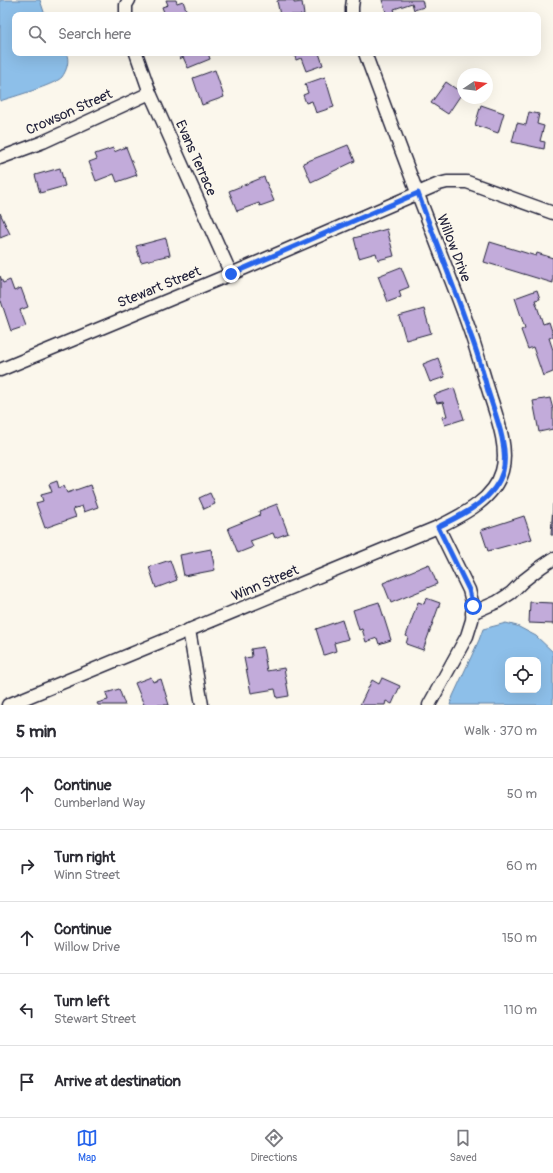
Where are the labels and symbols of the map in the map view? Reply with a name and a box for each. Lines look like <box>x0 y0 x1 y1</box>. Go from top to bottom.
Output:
north arrow <box>457 68 493 104</box>
street label: Crowson Street <box>23 85 115 139</box>
street label: Evans Terrace <box>172 118 220 199</box>
street label: Willow Drive <box>433 212 475 284</box>
street label: Stewart Street <box>115 262 203 311</box>
route end <box>222 265 240 283</box>
street label: Winn Street <box>229 561 301 605</box>
route start <box>464 597 482 615</box>

